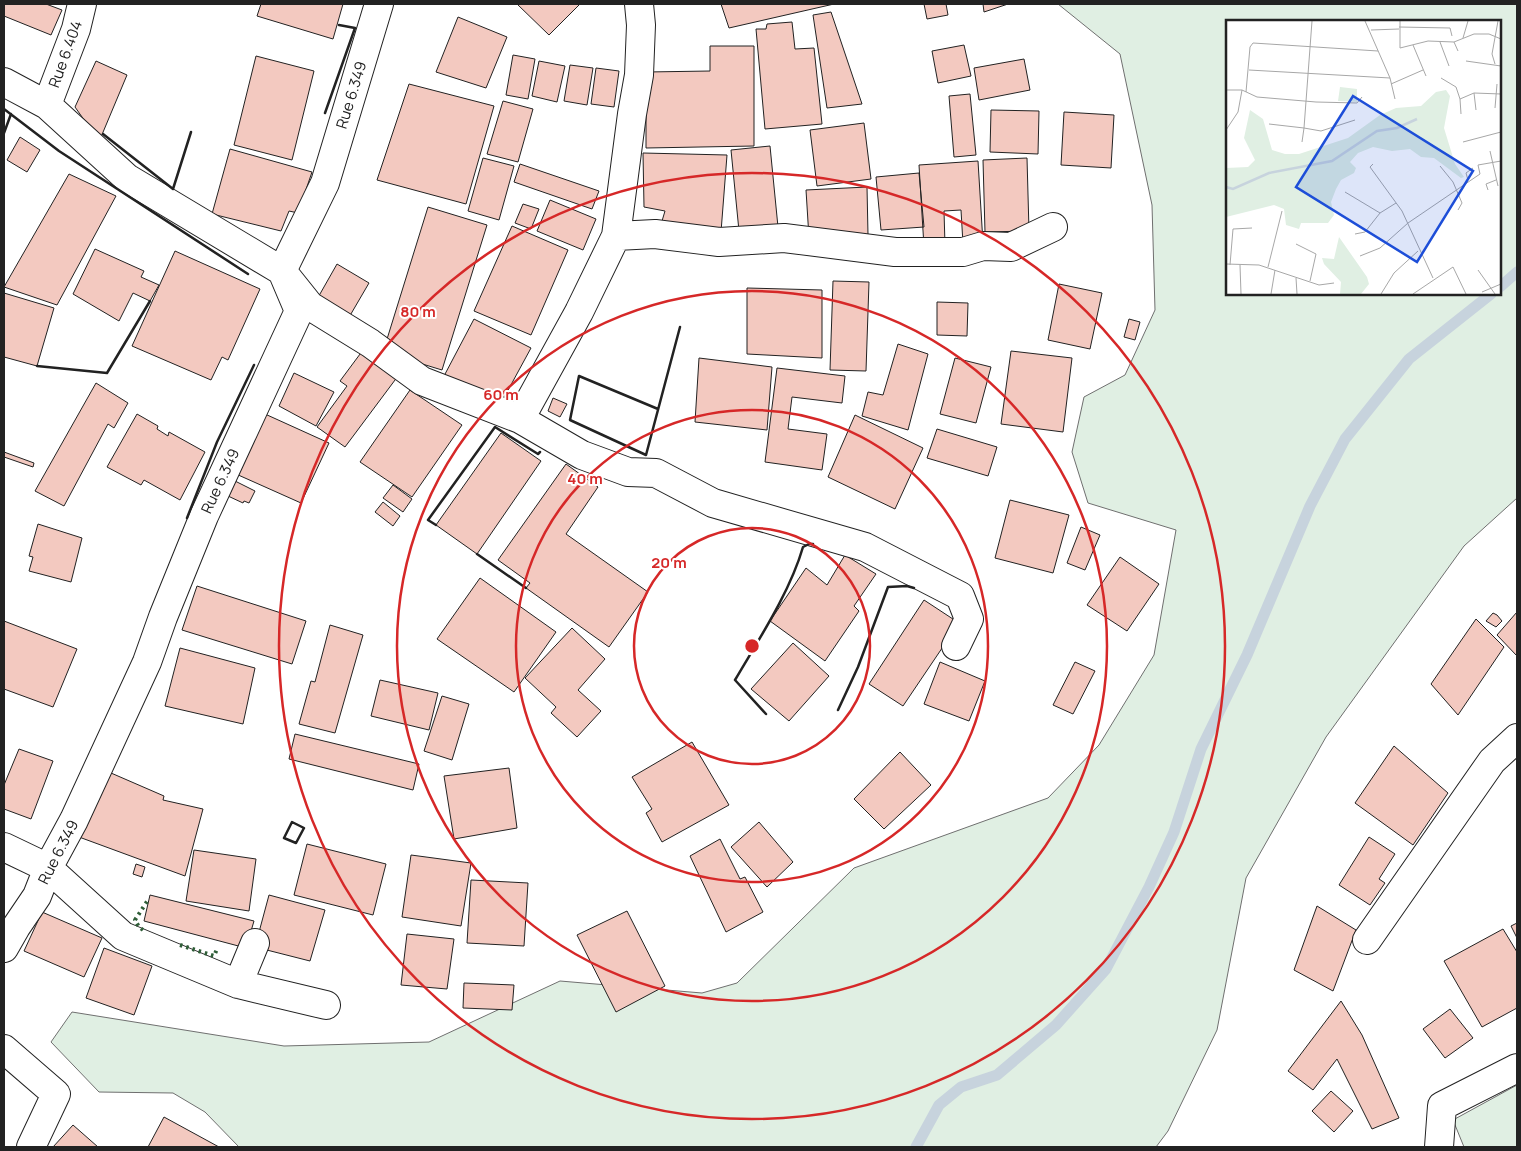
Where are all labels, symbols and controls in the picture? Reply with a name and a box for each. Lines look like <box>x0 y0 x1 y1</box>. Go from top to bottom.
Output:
street label: Rue 6.404 <box>43 17 87 91</box>
inset map <box>1226 20 1501 295</box>
street label: Rue 6.349 <box>331 59 371 131</box>
text: 80 m <box>400 301 436 322</box>
text: 60 m <box>483 384 519 405</box>
street label: Rue 6.349 <box>196 445 244 517</box>
text: 40 m <box>567 468 603 489</box>
text: 20 m <box>651 552 687 573</box>
centre of rings <box>743 637 761 655</box>
street label: Rue 6.349 <box>33 816 83 888</box>

